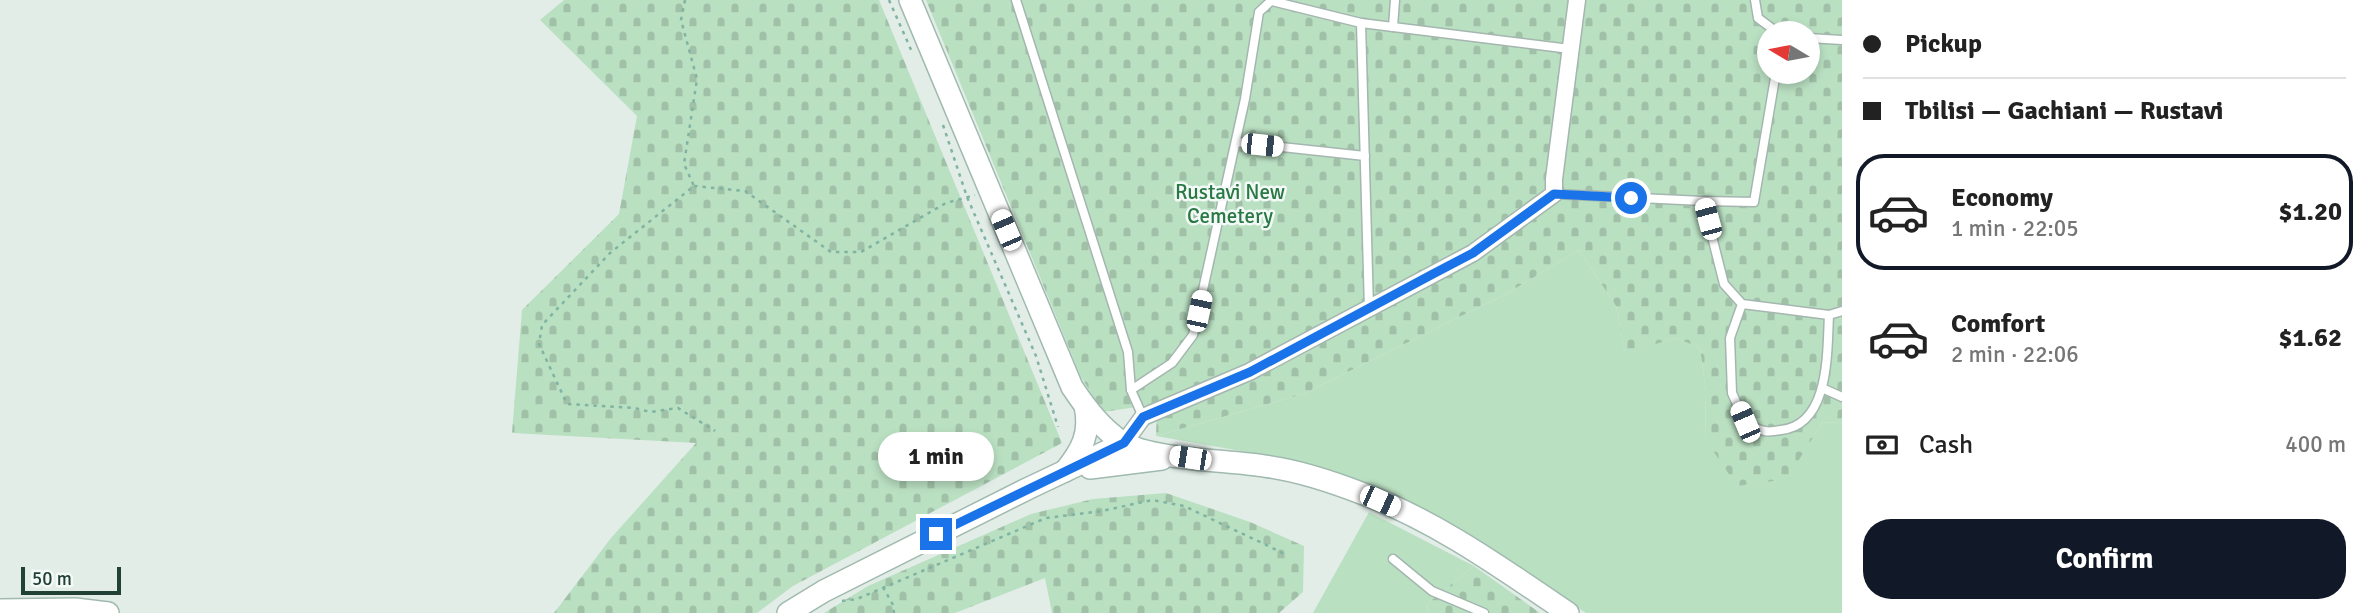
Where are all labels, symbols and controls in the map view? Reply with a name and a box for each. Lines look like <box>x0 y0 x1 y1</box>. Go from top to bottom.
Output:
north arrow <box>1757 21 1820 84</box>
map controls <box>1757 21 1820 84</box>
text: Pickup <box>1905 28 1982 60</box>
text: Tbilisi — Gachiani — Rustavi <box>1905 95 2223 127</box>
car <box>1241 132 1284 158</box>
park label: Rustavi New Cemetery <box>1175 179 1285 229</box>
icon: car <box>1867 181 1930 244</box>
route start <box>1615 182 1647 214</box>
text: Economy <box>1951 182 2053 214</box>
car <box>1693 196 1724 242</box>
text: $1.20 <box>2278 196 2342 228</box>
car <box>989 207 1024 253</box>
text: 1 min · 22:05 <box>1951 214 2079 243</box>
car <box>1185 288 1214 334</box>
icon: car <box>1867 307 1930 370</box>
text: Comfort <box>1951 308 2045 340</box>
text: $1.62 <box>2278 322 2342 354</box>
text: 2 min · 22:06 <box>1951 340 2079 369</box>
car <box>1728 399 1763 445</box>
icon: cash <box>1863 426 1901 464</box>
text: Cash <box>1919 429 1973 461</box>
text: 400 m <box>2285 430 2346 459</box>
callout: 1 min <box>878 433 994 482</box>
text: 1 min <box>908 442 964 471</box>
car <box>1168 444 1213 472</box>
car <box>1357 483 1404 519</box>
route end <box>920 518 952 550</box>
button: Confirm <box>1863 519 2346 599</box>
scale bar <box>21 564 121 596</box>
text: 50 m <box>32 567 72 591</box>

